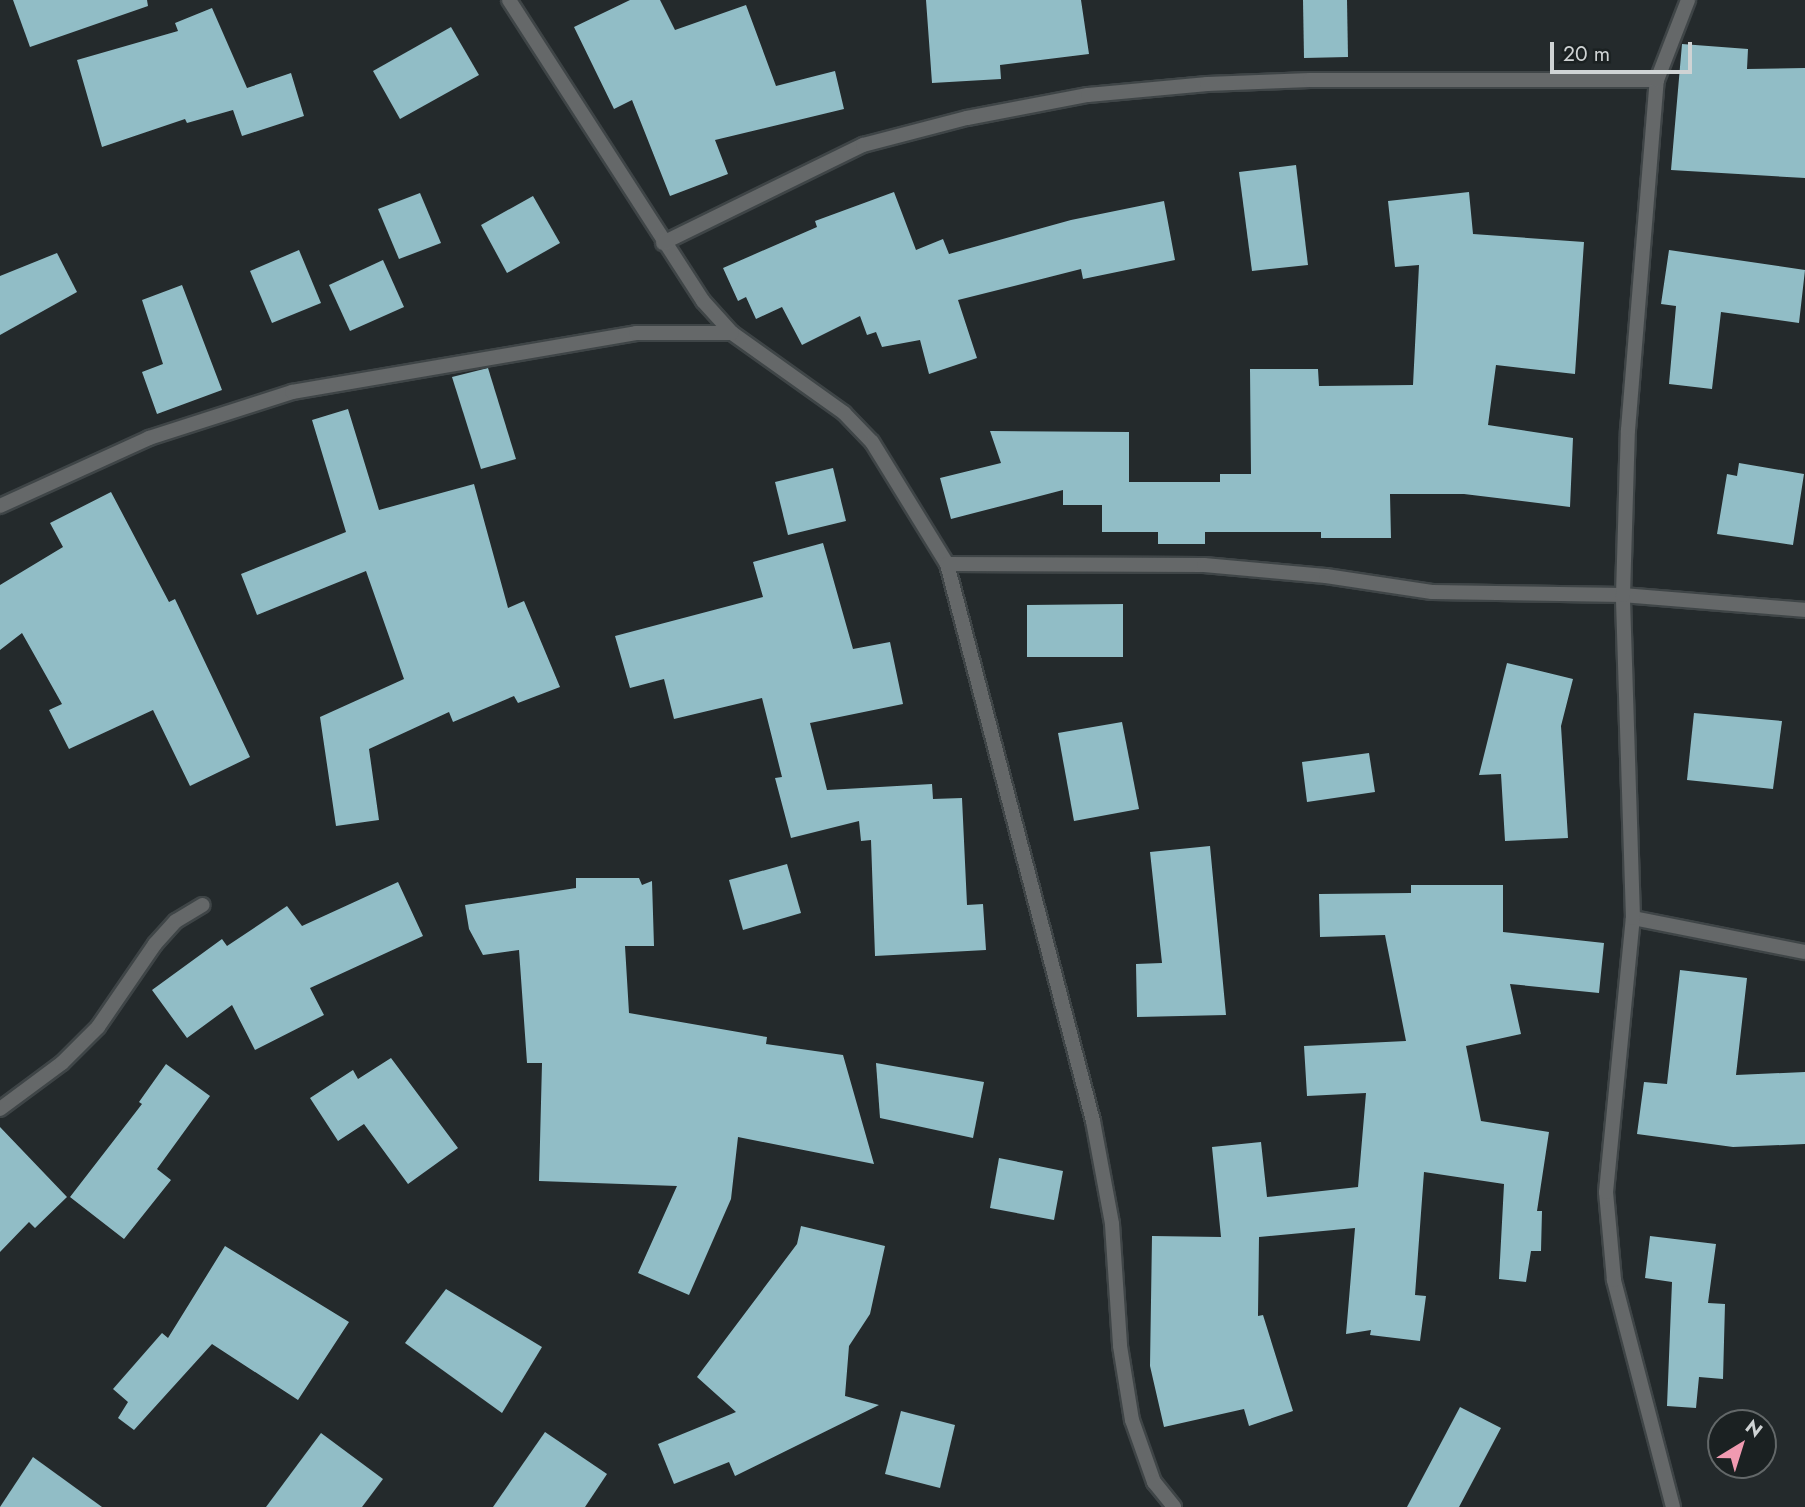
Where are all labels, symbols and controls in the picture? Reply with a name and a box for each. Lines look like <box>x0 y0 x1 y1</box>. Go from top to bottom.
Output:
scale bar <box>1553 28 1695 72</box>
text: 20 m <box>1563 39 1610 69</box>
north arrow <box>1707 1409 1777 1479</box>
text: N <box>1740 1413 1768 1444</box>

